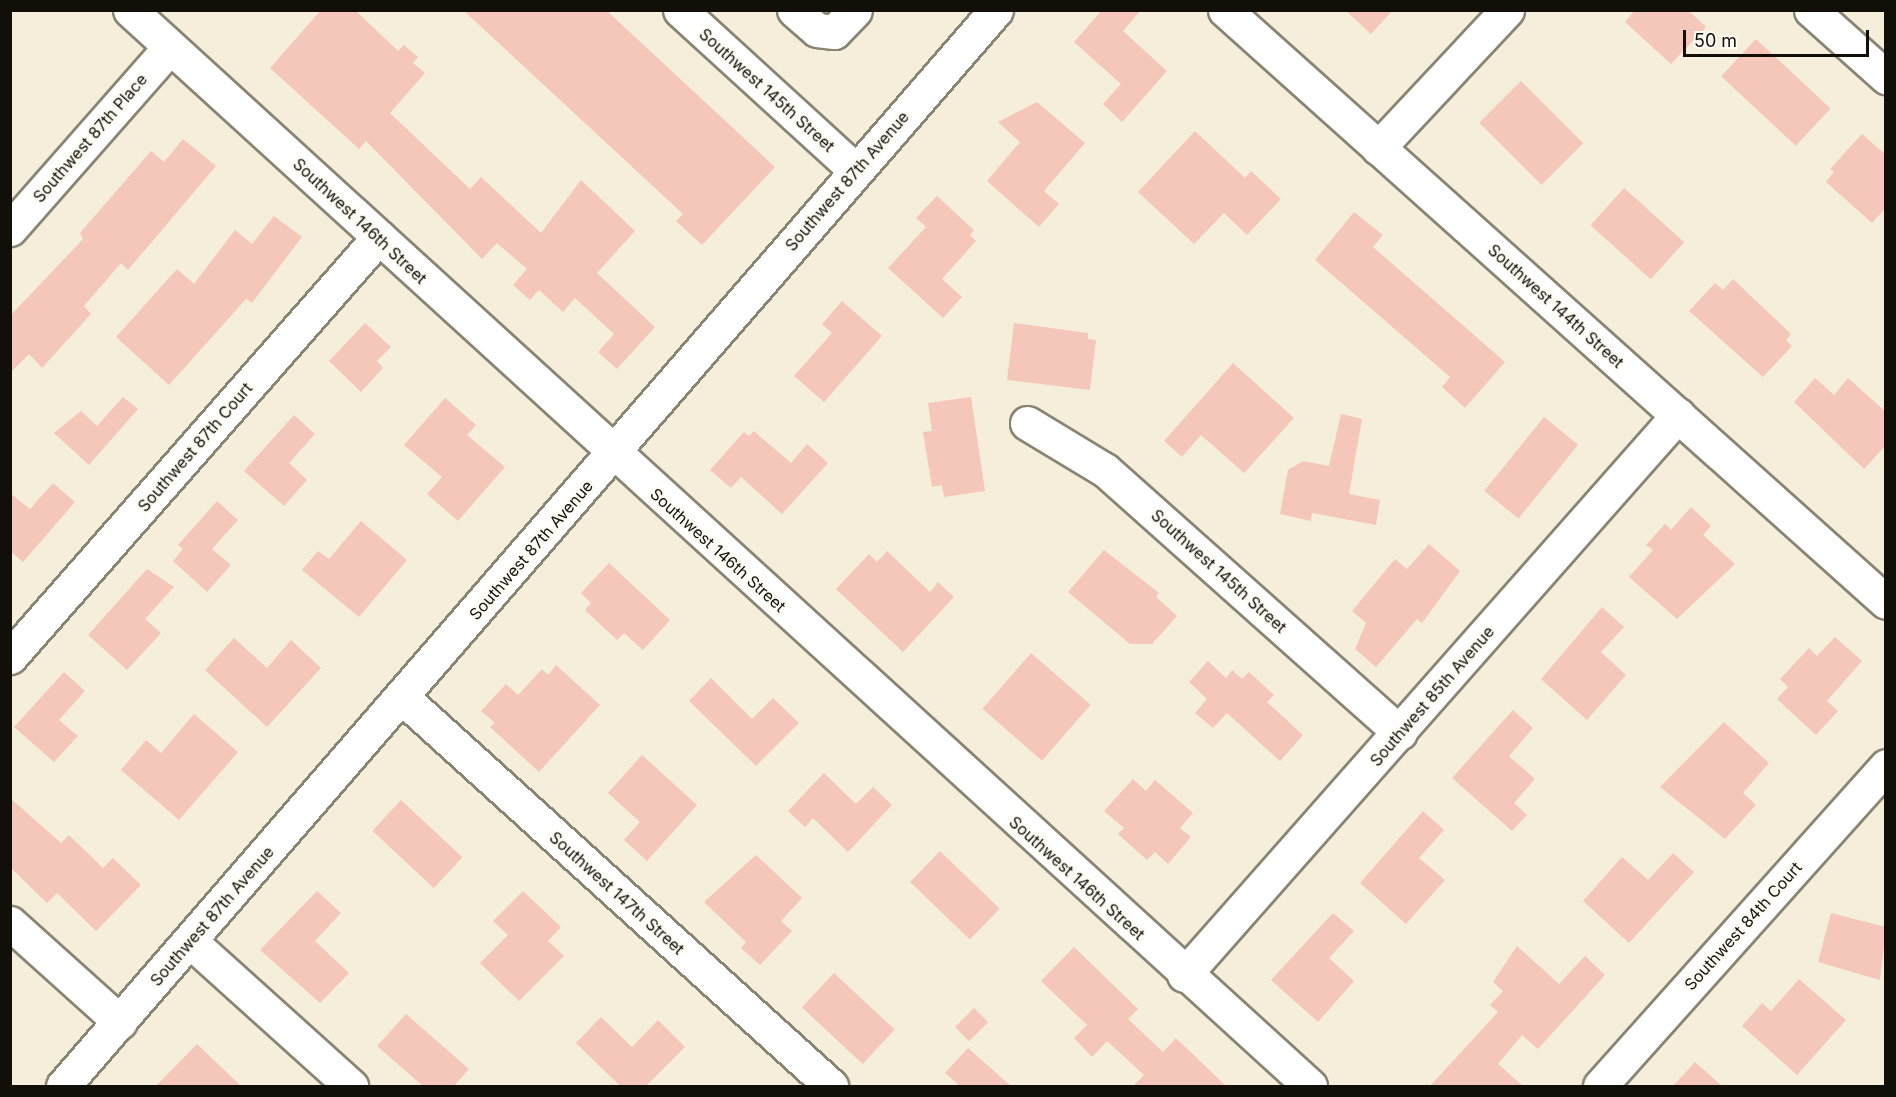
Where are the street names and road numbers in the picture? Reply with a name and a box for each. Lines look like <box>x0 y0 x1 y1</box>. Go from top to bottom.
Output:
street label: Southwest 145th Street <box>695 24 839 156</box>
street label: Southwest 87th Place <box>29 70 151 206</box>
street label: Southwest 87th Avenue <box>781 107 913 255</box>
street label: Southwest 146th Street <box>289 154 431 288</box>
street label: Southwest 144th Street <box>1484 240 1628 372</box>
street label: Southwest 87th Court <box>134 379 256 515</box>
street label: Southwest 87th Avenue <box>465 476 597 624</box>
street label: Southwest 146th Street <box>646 484 790 616</box>
street label: Southwest 145th Street <box>1147 505 1291 637</box>
street label: Southwest 85th Avenue <box>1366 622 1498 770</box>
street label: Southwest 146th Street <box>1005 812 1149 944</box>
street label: Southwest 147th Street <box>546 827 688 959</box>
street label: Southwest 87th Avenue <box>146 842 278 990</box>
street label: Southwest 84th Court <box>1680 858 1806 994</box>

